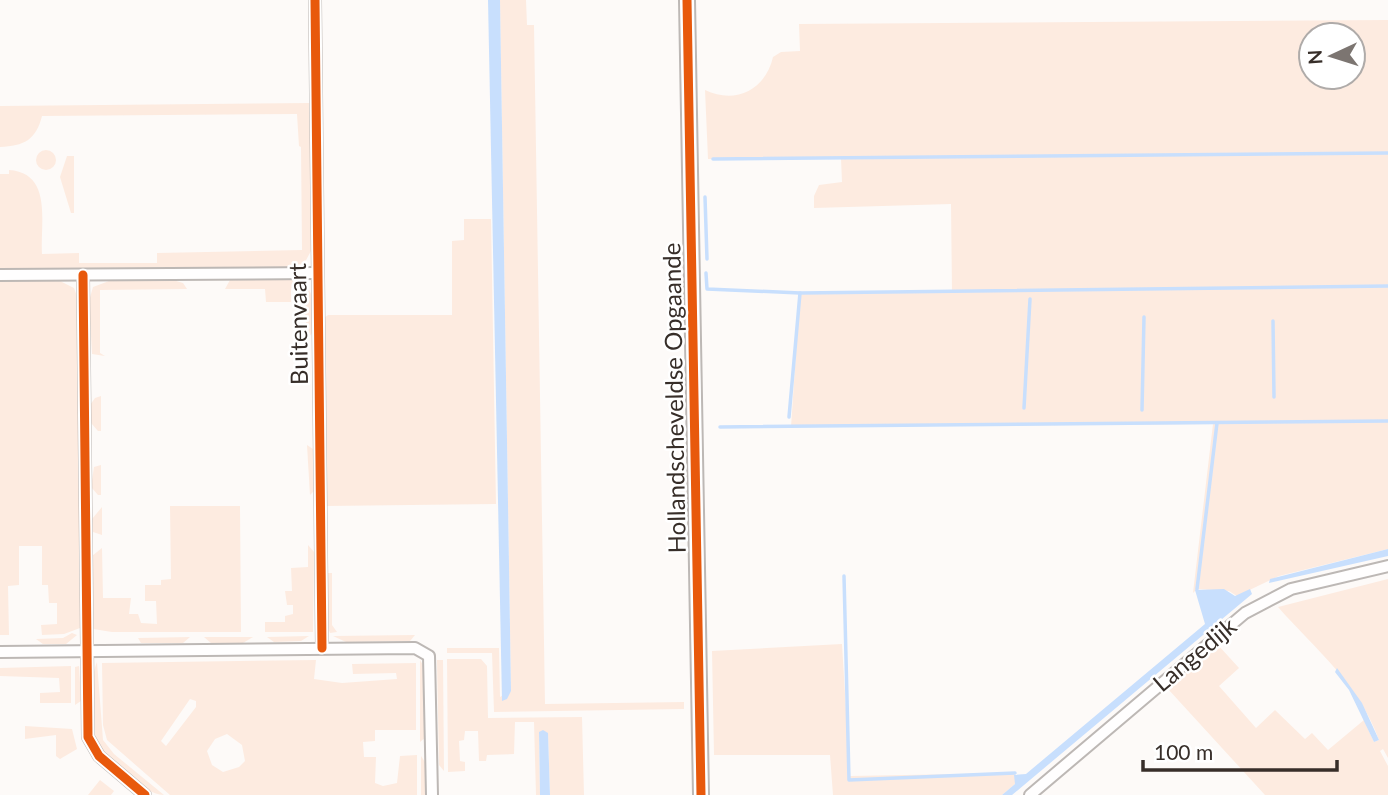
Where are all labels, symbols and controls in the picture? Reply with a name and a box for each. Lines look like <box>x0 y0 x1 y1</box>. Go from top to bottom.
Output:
north arrow <box>1297 21 1367 91</box>
text: N <box>1303 49 1327 65</box>
street label: Hollandscheveldse Opgaande <box>656 242 691 554</box>
street label: Buitenvaart <box>282 262 313 385</box>
street label: Langedijk <box>1147 610 1242 697</box>
scale bar <box>1143 728 1337 772</box>
text: 100 m <box>1154 739 1213 764</box>

